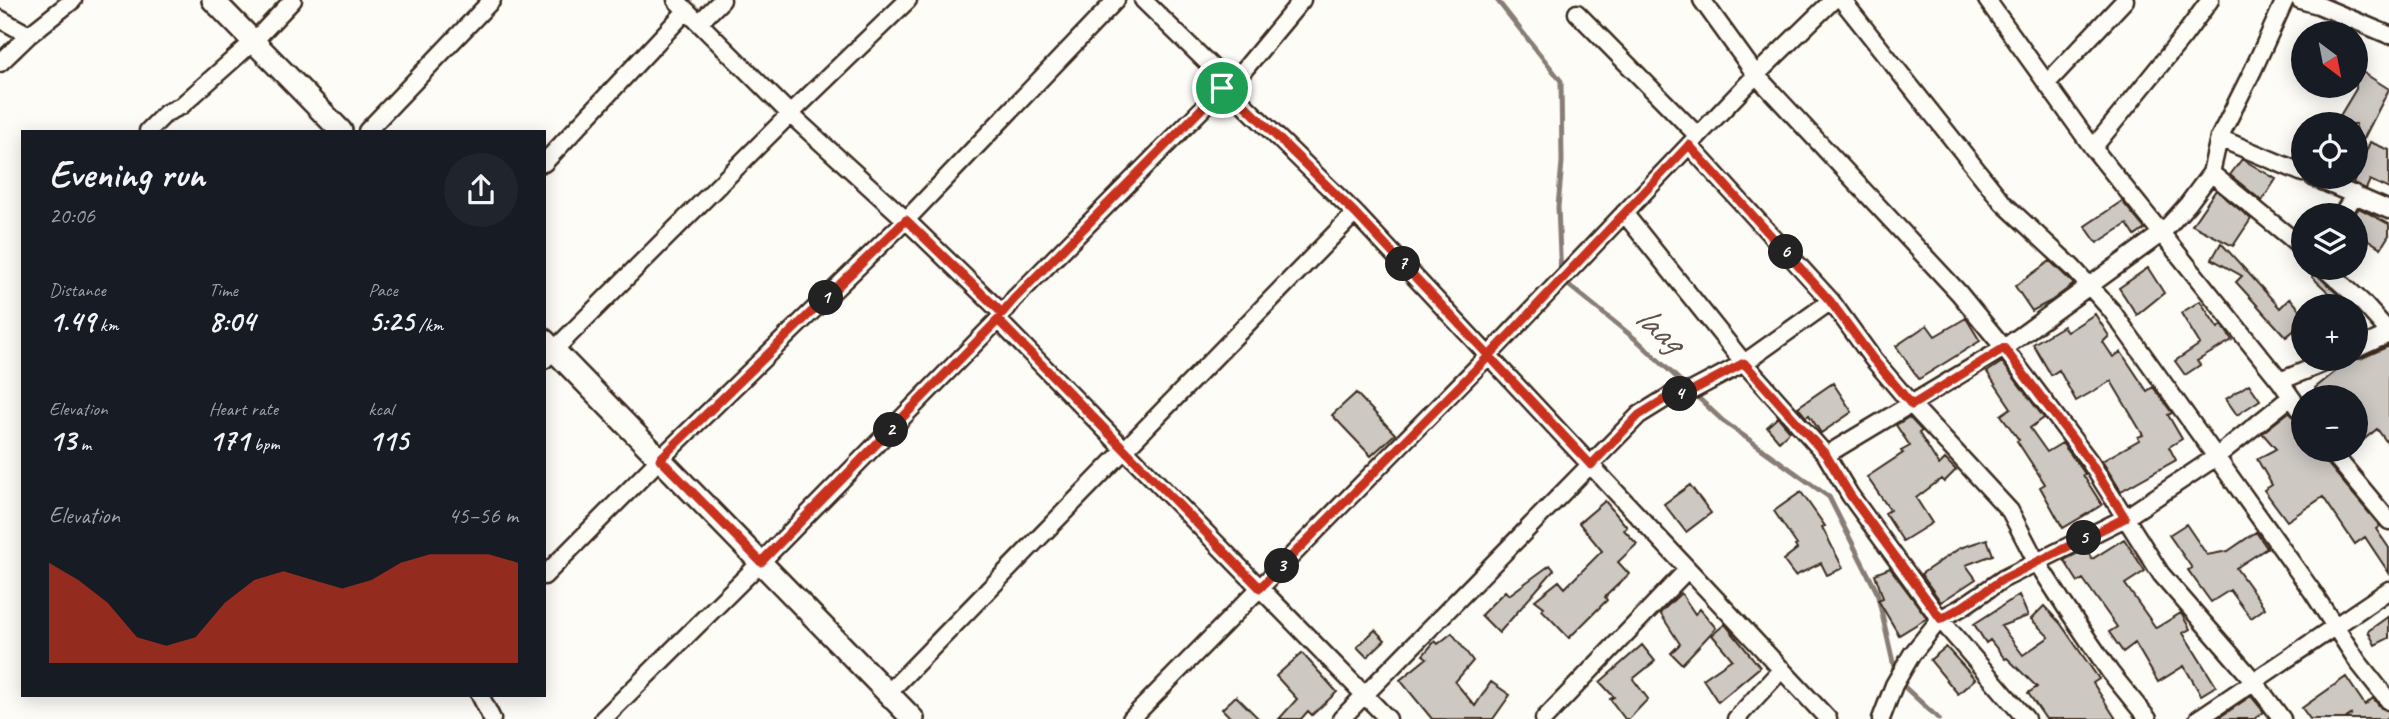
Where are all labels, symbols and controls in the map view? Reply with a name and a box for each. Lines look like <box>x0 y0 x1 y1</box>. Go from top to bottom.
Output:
north arrow <box>2291 21 2368 98</box>
map controls <box>2291 21 2368 462</box>
pin <box>1192 58 1252 118</box>
icon: arrive <box>1203 69 1241 107</box>
button: locate <box>2291 112 2368 189</box>
text: Evening run <box>49 151 205 198</box>
button: share <box>444 153 518 227</box>
text: 20:06 <box>49 201 95 230</box>
button: layers <box>2291 203 2368 280</box>
pin: 6 <box>1768 234 1803 270</box>
text: 6 <box>1781 239 1790 263</box>
pin: 7 <box>1386 246 1420 282</box>
text: 7 <box>1398 251 1407 275</box>
text: Distance <box>49 278 106 302</box>
text: Time <box>209 278 238 302</box>
text: Pace <box>368 278 398 302</box>
pin: 1 <box>808 280 844 316</box>
text: 1 <box>821 285 830 309</box>
water label: laag <box>1626 294 1699 366</box>
button: + <box>2291 294 2368 371</box>
text: 1.49 <box>49 302 95 340</box>
text: 8:04 <box>209 302 255 340</box>
text: 5:25 <box>368 302 414 340</box>
text: km <box>95 313 118 337</box>
text: /km <box>414 313 443 337</box>
pin: 4 <box>1662 376 1698 412</box>
text: 4 <box>1675 381 1684 405</box>
button: − <box>2291 385 2368 462</box>
text: Elevation <box>49 397 107 421</box>
text: Heart rate <box>209 397 278 421</box>
text: kcal <box>368 397 393 421</box>
pin: 2 <box>874 412 908 448</box>
text: 2 <box>886 417 895 441</box>
text: 13 <box>49 421 76 459</box>
text: 171 <box>209 421 249 459</box>
text: 115 <box>368 421 408 459</box>
text: m <box>76 432 91 456</box>
text: bpm <box>249 432 280 456</box>
text: Elevation <box>49 501 120 530</box>
text: 45–56 m <box>448 501 518 530</box>
pin: 5 <box>2066 520 2102 556</box>
text: 5 <box>2079 525 2088 549</box>
pin: 3 <box>1264 548 1300 584</box>
text: 3 <box>1277 553 1286 577</box>

